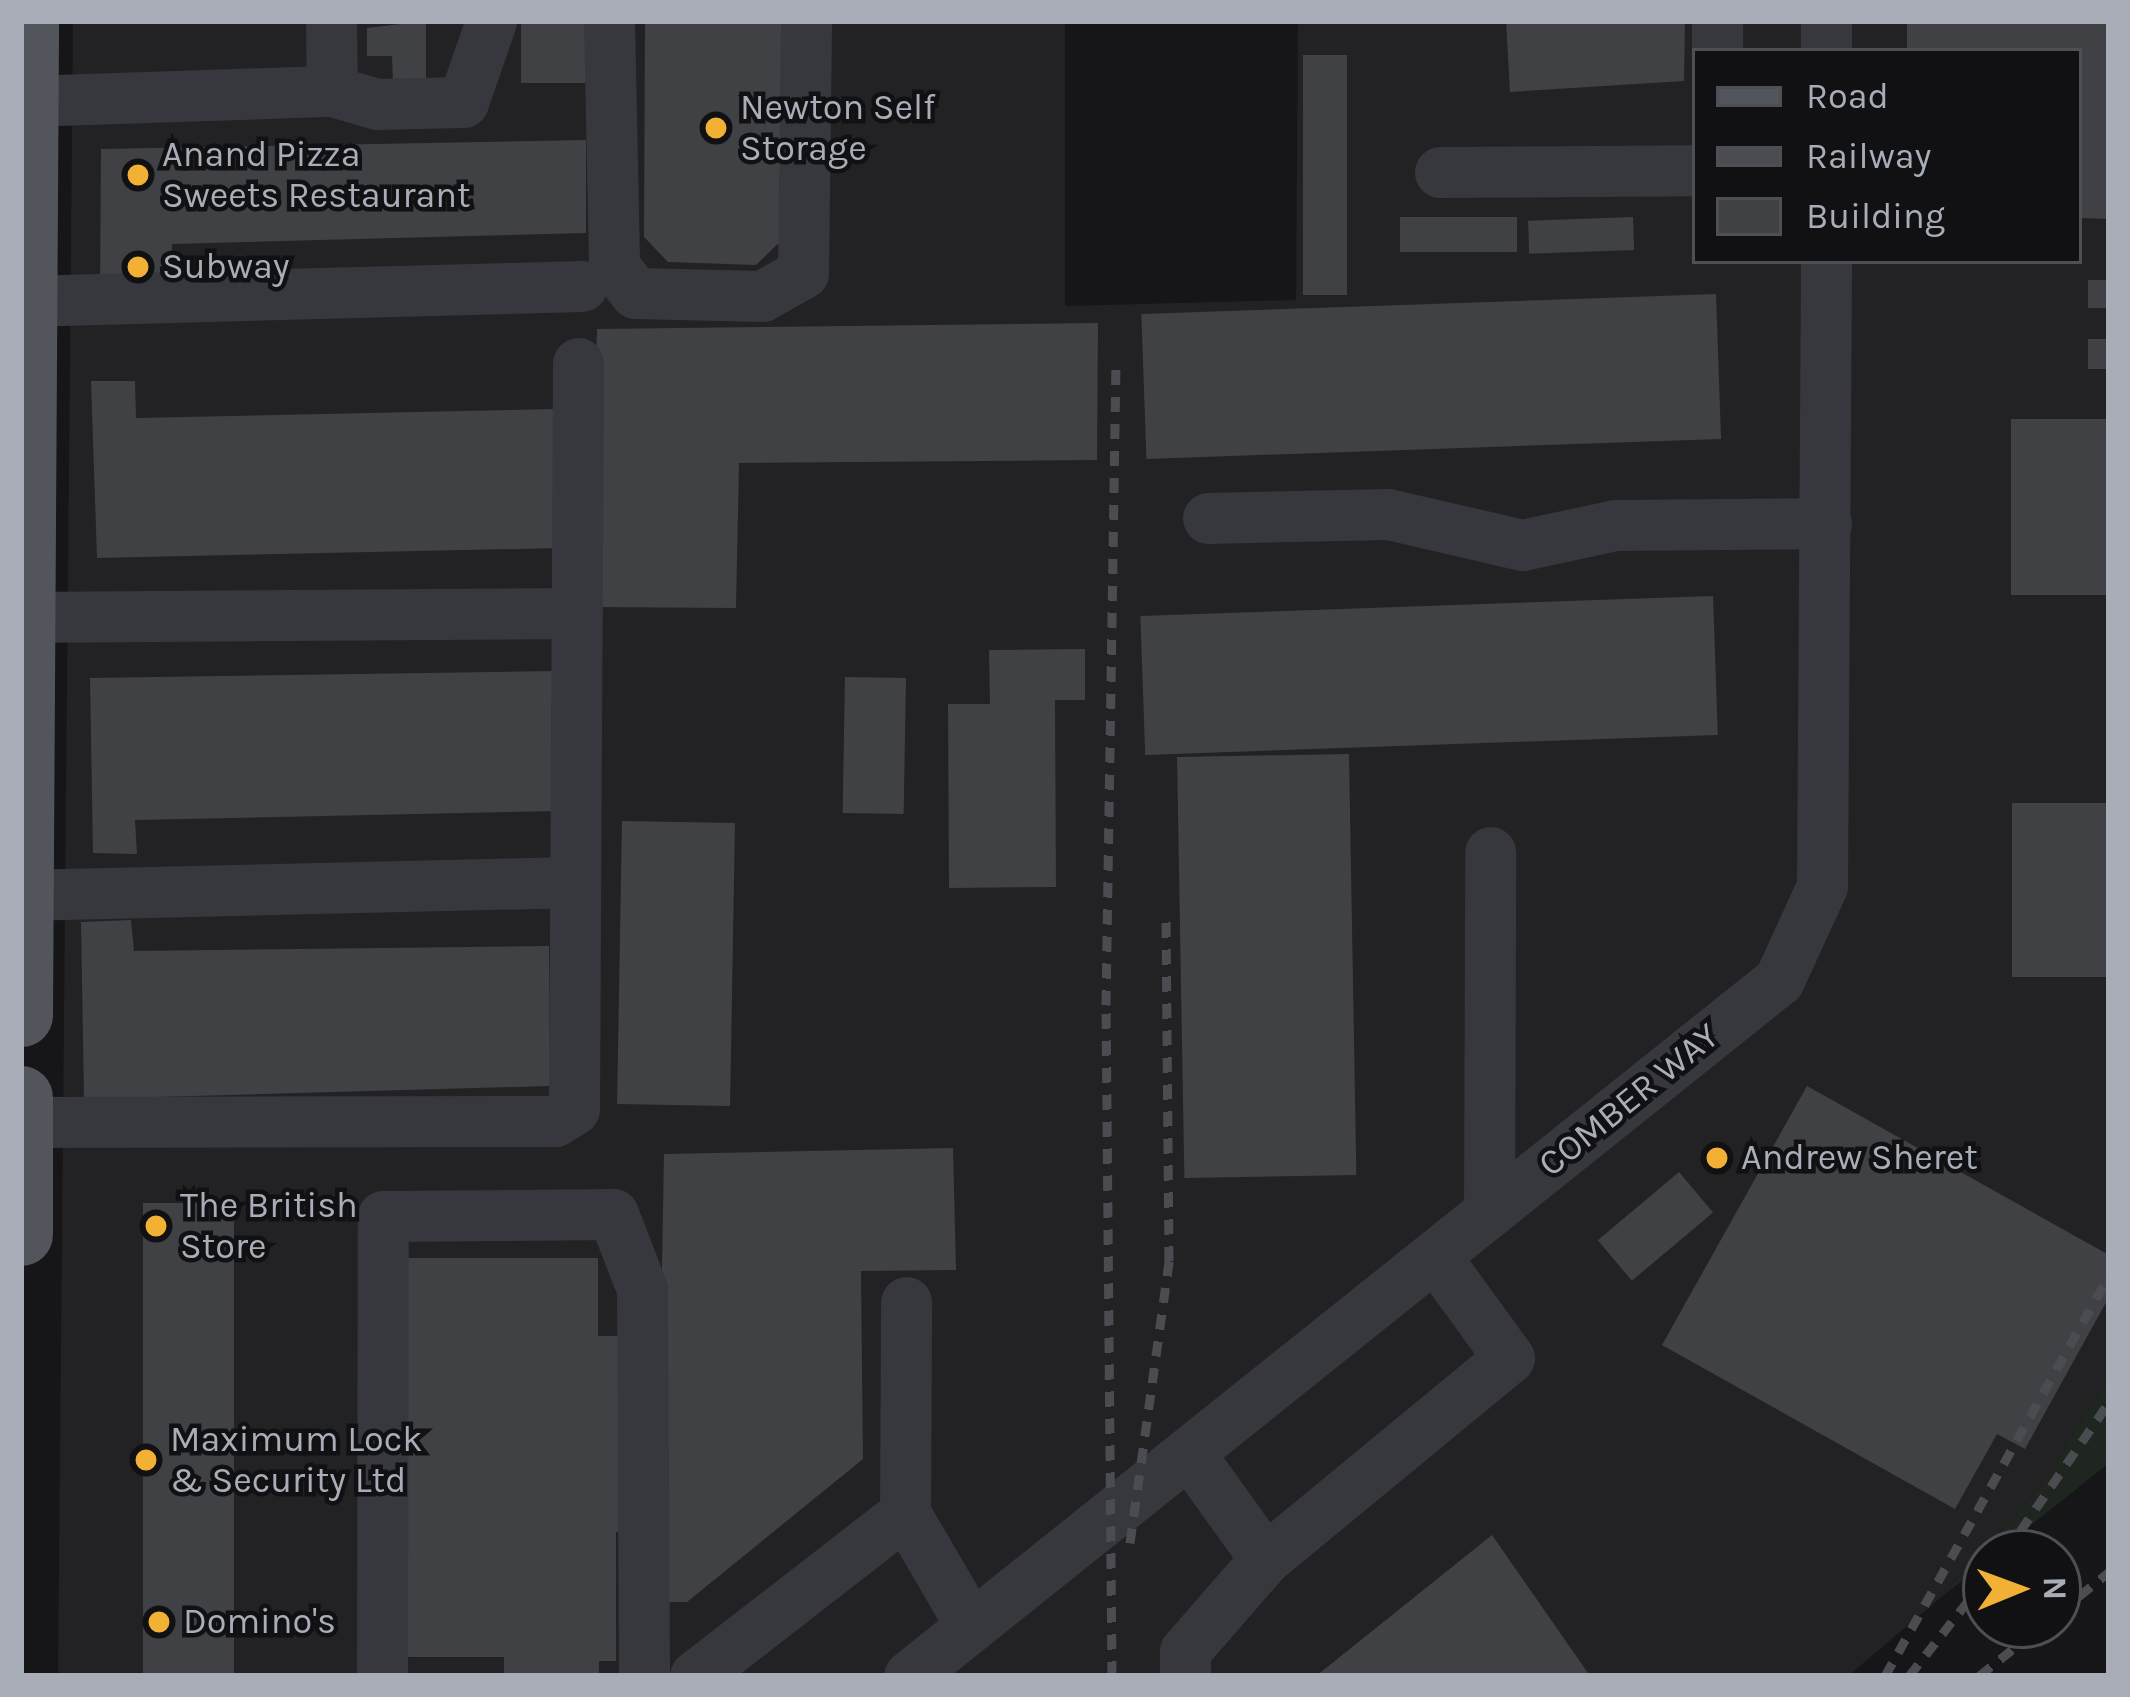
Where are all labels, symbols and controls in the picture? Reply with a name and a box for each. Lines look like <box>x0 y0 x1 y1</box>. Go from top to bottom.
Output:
legend <box>1692 48 2082 264</box>
text: Road <box>1806 75 1889 117</box>
place label: Newton Self Storage <box>740 85 935 170</box>
marker: Newton Self Storage <box>703 115 729 141</box>
place label: Anand Pizza Sweets Restaurant <box>162 132 471 217</box>
text: Railway <box>1806 135 1931 177</box>
marker: Anand Pizza Sweets Restaurant <box>125 162 151 188</box>
text: Building <box>1806 195 1945 237</box>
place label: Subway <box>162 245 290 289</box>
marker: Subway <box>125 254 151 280</box>
street label: COMBER WAY <box>1530 1014 1728 1186</box>
place label: Andrew Sheret <box>1741 1136 1978 1180</box>
marker: Andrew Sheret <box>1704 1145 1730 1171</box>
place label: The British Store <box>180 1183 358 1268</box>
marker: The British Store <box>143 1213 169 1239</box>
place label: Maximum Lock & Security Ltd <box>170 1417 423 1502</box>
marker: Maximum Lock & Security Ltd <box>133 1447 159 1473</box>
north arrow <box>1962 1529 2082 1649</box>
text: N <box>2036 1576 2074 1601</box>
place label: Domino's <box>183 1600 336 1644</box>
marker: Domino's <box>146 1609 172 1635</box>

